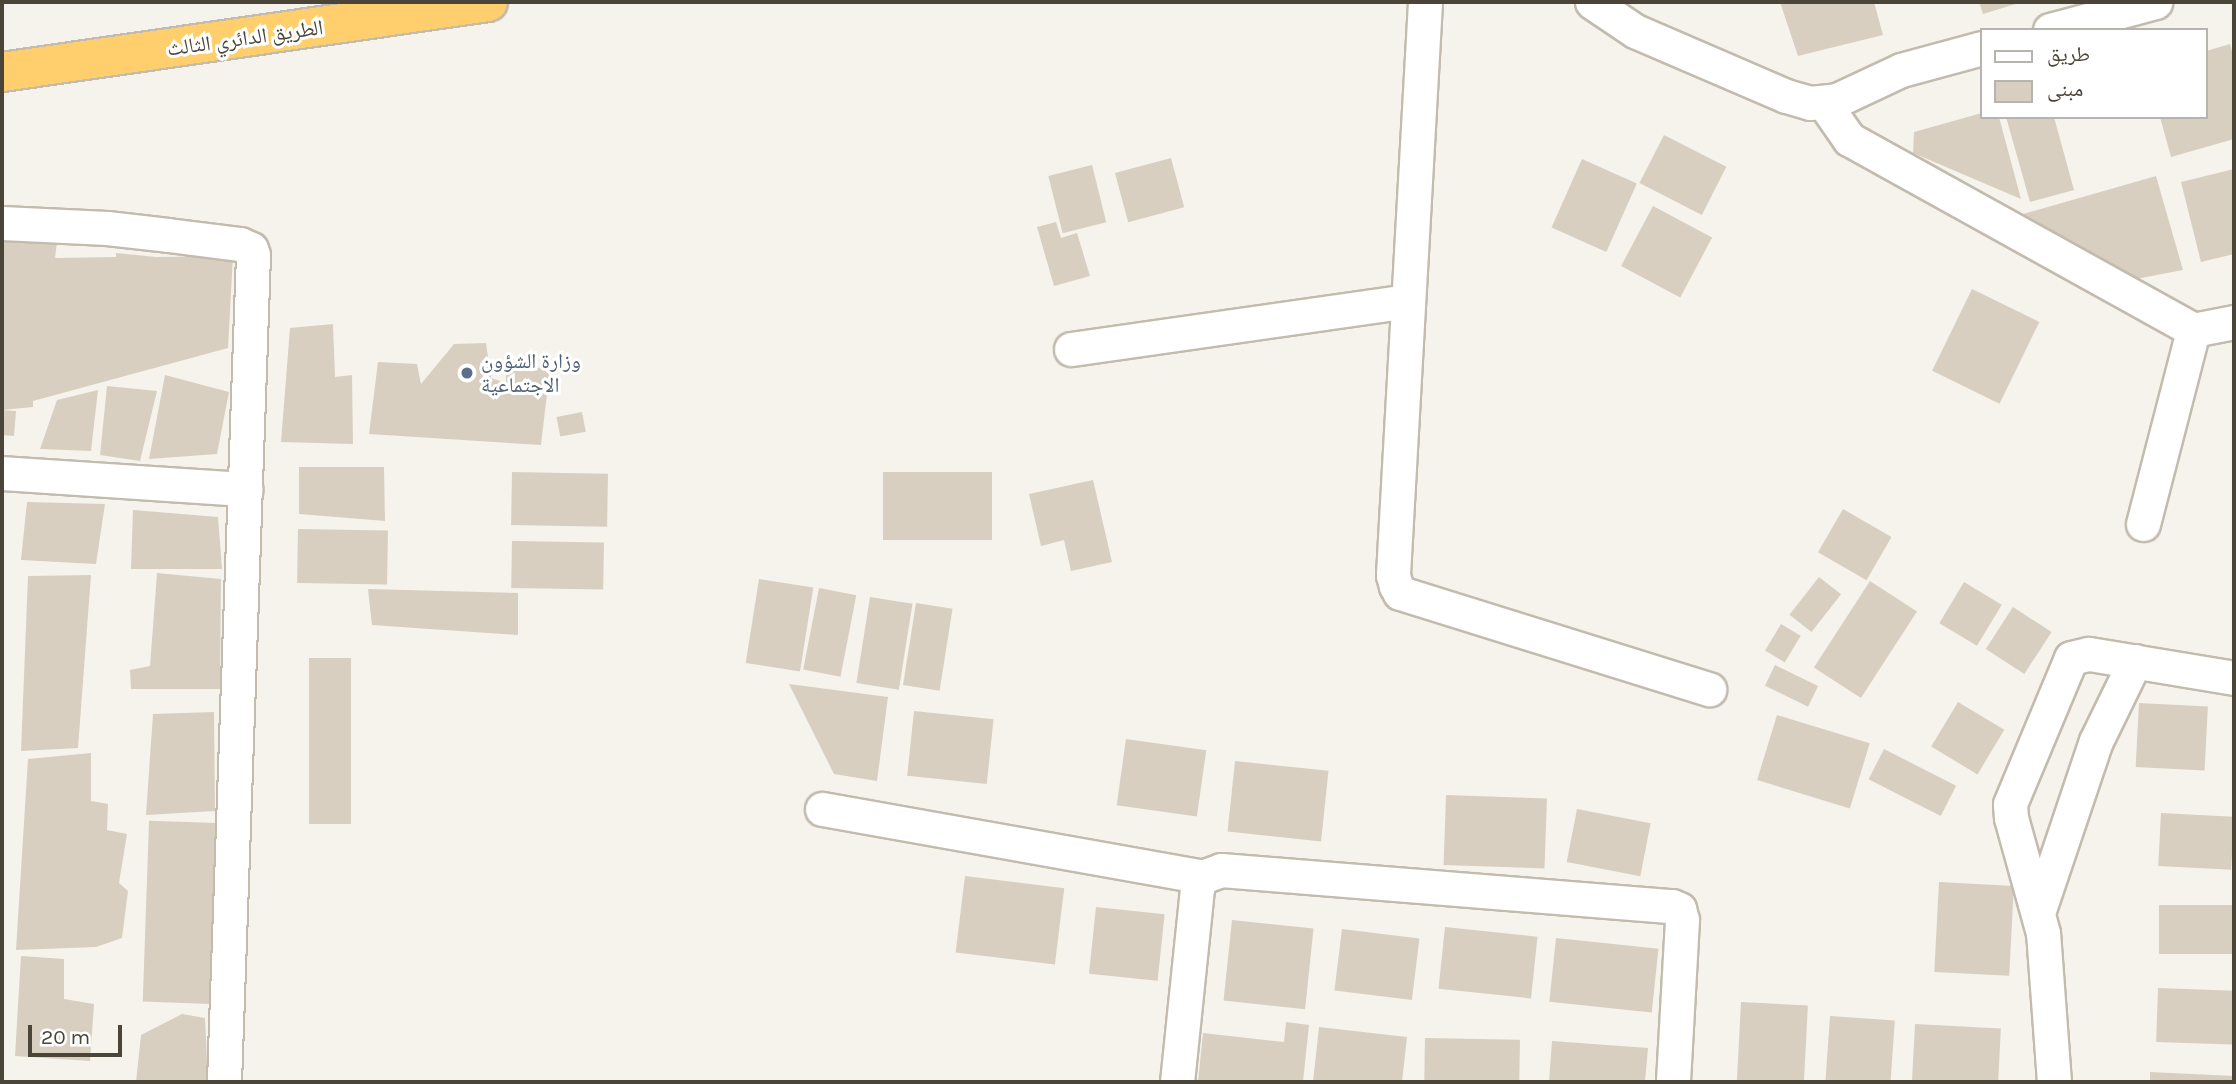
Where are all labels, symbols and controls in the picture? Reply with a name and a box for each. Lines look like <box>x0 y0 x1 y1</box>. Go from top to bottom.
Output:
street label: الطريق الدائري الثالث <box>165 15 325 61</box>
legend <box>1980 28 2208 119</box>
text: طريق <box>2047 42 2090 66</box>
text: مبنى <box>2047 77 2083 101</box>
place label: وزارة الشؤون الاجتماعية <box>481 348 581 398</box>
marker: وزارة الشؤون الاجتماعية <box>459 365 475 381</box>
scale bar <box>32 1010 126 1054</box>
text: 20 m <box>41 1025 90 1049</box>

